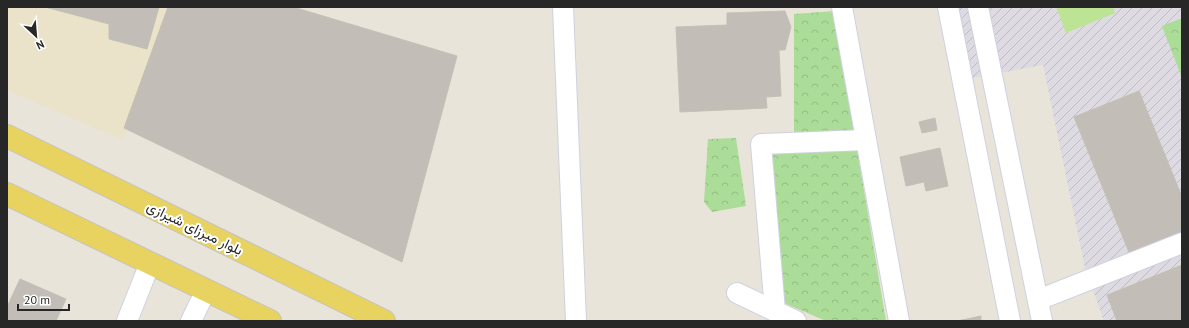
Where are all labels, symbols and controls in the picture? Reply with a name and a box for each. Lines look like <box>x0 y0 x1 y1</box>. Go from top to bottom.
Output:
north arrow <box>16 16 56 56</box>
text: N <box>34 37 47 53</box>
street label: بلوار میرزای شیرازی <box>144 197 246 259</box>
scale bar <box>18 286 69 312</box>
text: 20 m <box>24 292 50 307</box>

